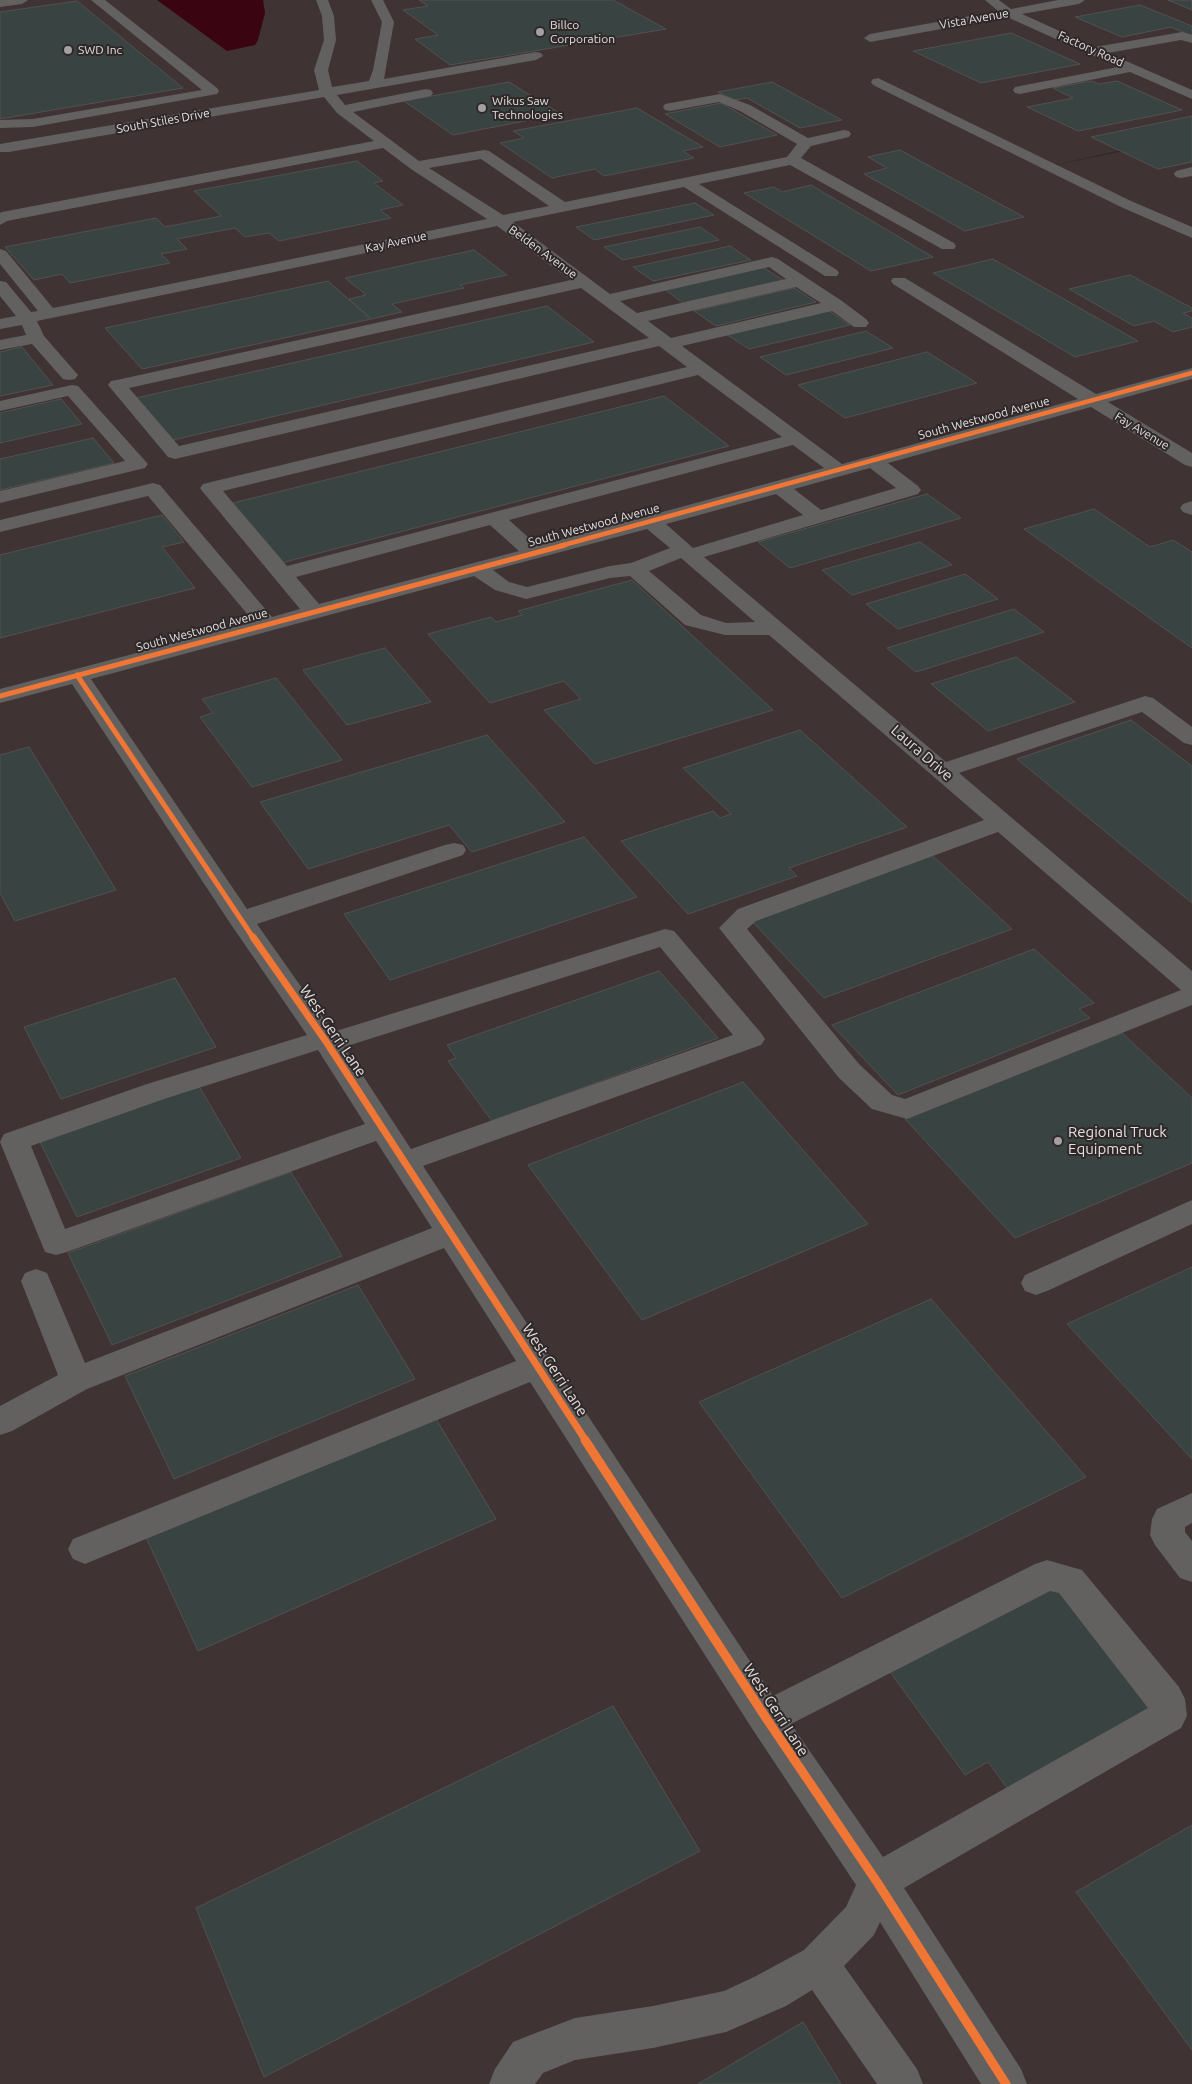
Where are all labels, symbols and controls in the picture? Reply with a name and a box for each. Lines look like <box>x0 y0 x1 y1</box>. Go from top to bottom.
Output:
street label: Vista Avenue <box>938 6 1010 32</box>
place label: Billco Corporation <box>550 18 615 46</box>
marker: Billco Corporation <box>534 26 546 38</box>
street label: Factory Road <box>1056 28 1126 70</box>
place label: SWD Inc <box>78 43 122 57</box>
marker: SWD Inc <box>62 44 74 56</box>
place label: Wikus Saw Technologies <box>492 94 563 122</box>
marker: Wikus Saw Technologies <box>476 102 488 114</box>
street label: South Stiles Drive <box>115 106 211 136</box>
street label: Belden Avenue <box>506 222 580 282</box>
street label: Kay Avenue <box>364 228 428 256</box>
street label: South Westwood Avenue <box>917 394 1051 442</box>
street label: Fay Avenue <box>1112 409 1172 453</box>
street label: South Westwood Avenue <box>527 501 661 549</box>
street label: South Westwood Avenue <box>135 606 269 654</box>
street label: Laura Drive <box>887 721 957 785</box>
street label: West Gerri Lane <box>296 982 370 1080</box>
place label: Regional Truck Equipment <box>1068 1123 1167 1158</box>
marker: Regional Truck Equipment <box>1052 1135 1064 1147</box>
street label: West Gerri Lane <box>518 1320 592 1420</box>
street label: West Gerri Lane <box>739 1660 813 1760</box>

